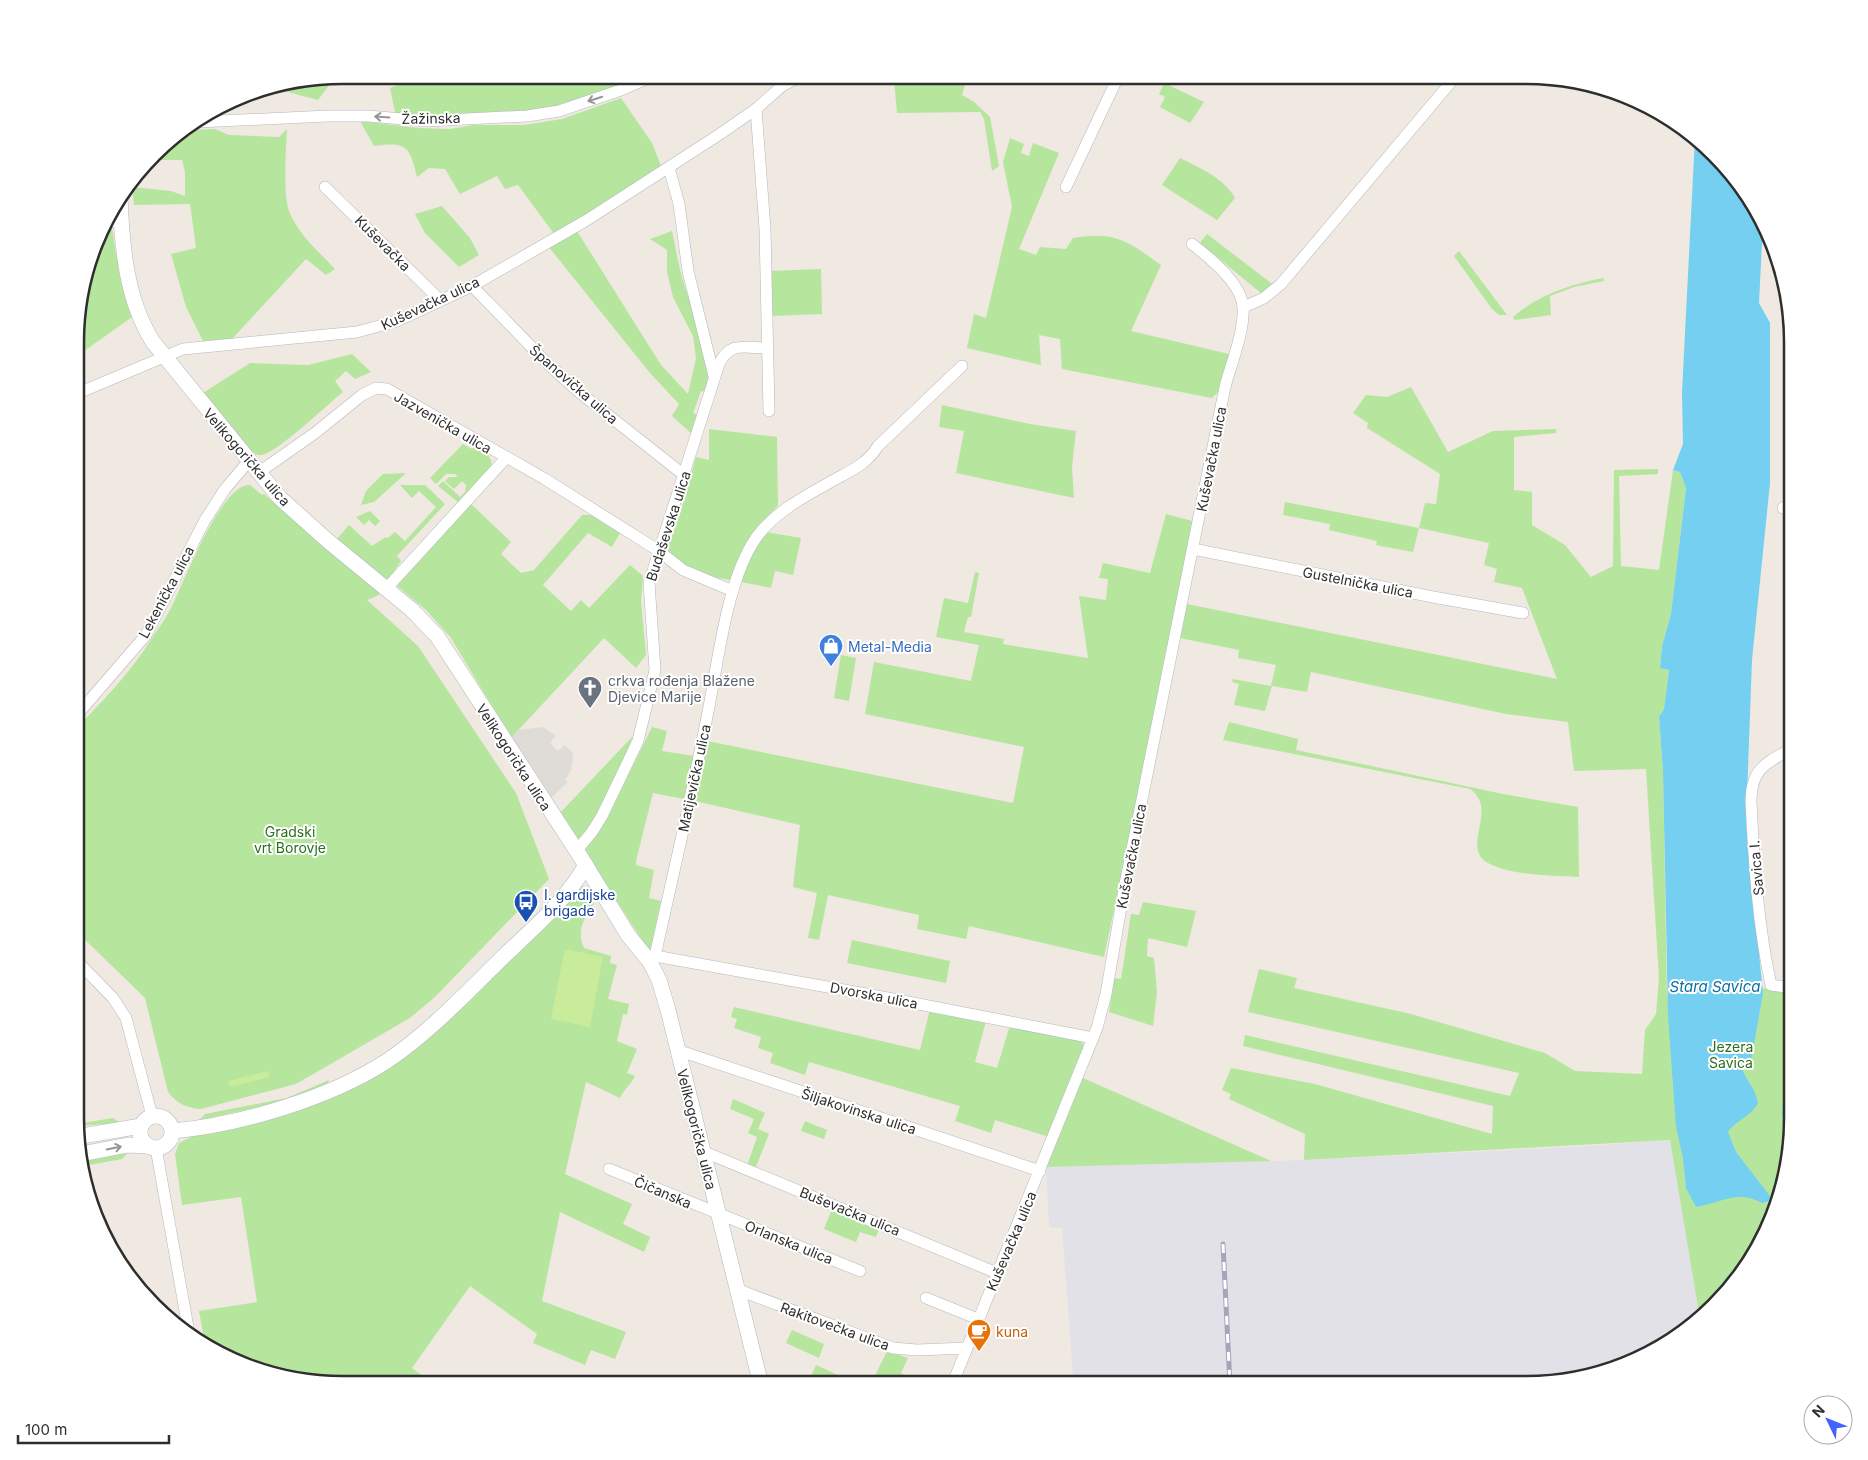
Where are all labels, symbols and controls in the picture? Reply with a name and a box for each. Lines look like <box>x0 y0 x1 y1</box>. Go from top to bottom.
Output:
one-way arrow <box>587 94 603 104</box>
street label: Žažinska <box>401 109 461 127</box>
one-way arrow <box>375 113 391 122</box>
street label: Kuševačka <box>352 212 414 274</box>
street label: Kuševačka ulica <box>378 273 482 333</box>
street label: Španovička ulica <box>526 341 622 427</box>
street label: Jazvenička ulica <box>391 387 495 457</box>
street label: Velikogorička ulica <box>200 405 294 509</box>
street label: Kuševačka ulica <box>1192 405 1230 513</box>
street label: Budaševska ulica <box>642 469 694 583</box>
street label: Lekenička ulica <box>135 543 197 641</box>
street label: Gustelnička ulica <box>1301 563 1415 601</box>
shop icon: Metal-Media <box>818 633 844 667</box>
place label: Metal-Media <box>848 638 932 655</box>
place label: crkva rođenja Blažene Djevice Marije <box>608 672 755 705</box>
church icon: crkva rođenja Blažene Djevice Marije <box>577 675 603 709</box>
street label: Velikogorička ulica <box>473 700 555 814</box>
street label: Matijevička ulica <box>674 723 714 833</box>
street label: Kuševačka ulica <box>1112 802 1150 910</box>
park label: Gradski vrt Borovje <box>254 823 326 856</box>
street label: Savica I. <box>1745 840 1767 896</box>
place label: I. gardijske brigade <box>544 886 616 919</box>
bus stop icon: I. gardijske brigade <box>513 889 539 923</box>
water label: Stara Savica <box>1670 977 1760 996</box>
street label: Dvorska ulica <box>829 978 919 1012</box>
park label: Jezera Savica <box>1709 1038 1753 1071</box>
street label: Velikogorička ulica <box>674 1067 720 1191</box>
street label: Šiljakovinska ulica <box>799 1084 919 1138</box>
one-way arrow <box>105 1143 121 1152</box>
street label: Čičanska <box>632 1172 694 1212</box>
street label: Buševačka ulica <box>797 1183 903 1239</box>
street label: Kuševačka ulica <box>982 1189 1040 1293</box>
street label: Orlanska ulica <box>742 1217 836 1267</box>
street label: Rakitovečka ulica <box>778 1298 892 1354</box>
cafe icon: kuna <box>966 1318 992 1352</box>
place label: kuna <box>996 1323 1028 1340</box>
north arrow <box>1803 1395 1853 1445</box>
text: N <box>1808 1401 1828 1420</box>
scale bar <box>18 1412 169 1444</box>
text: 100 m <box>25 1420 67 1439</box>

